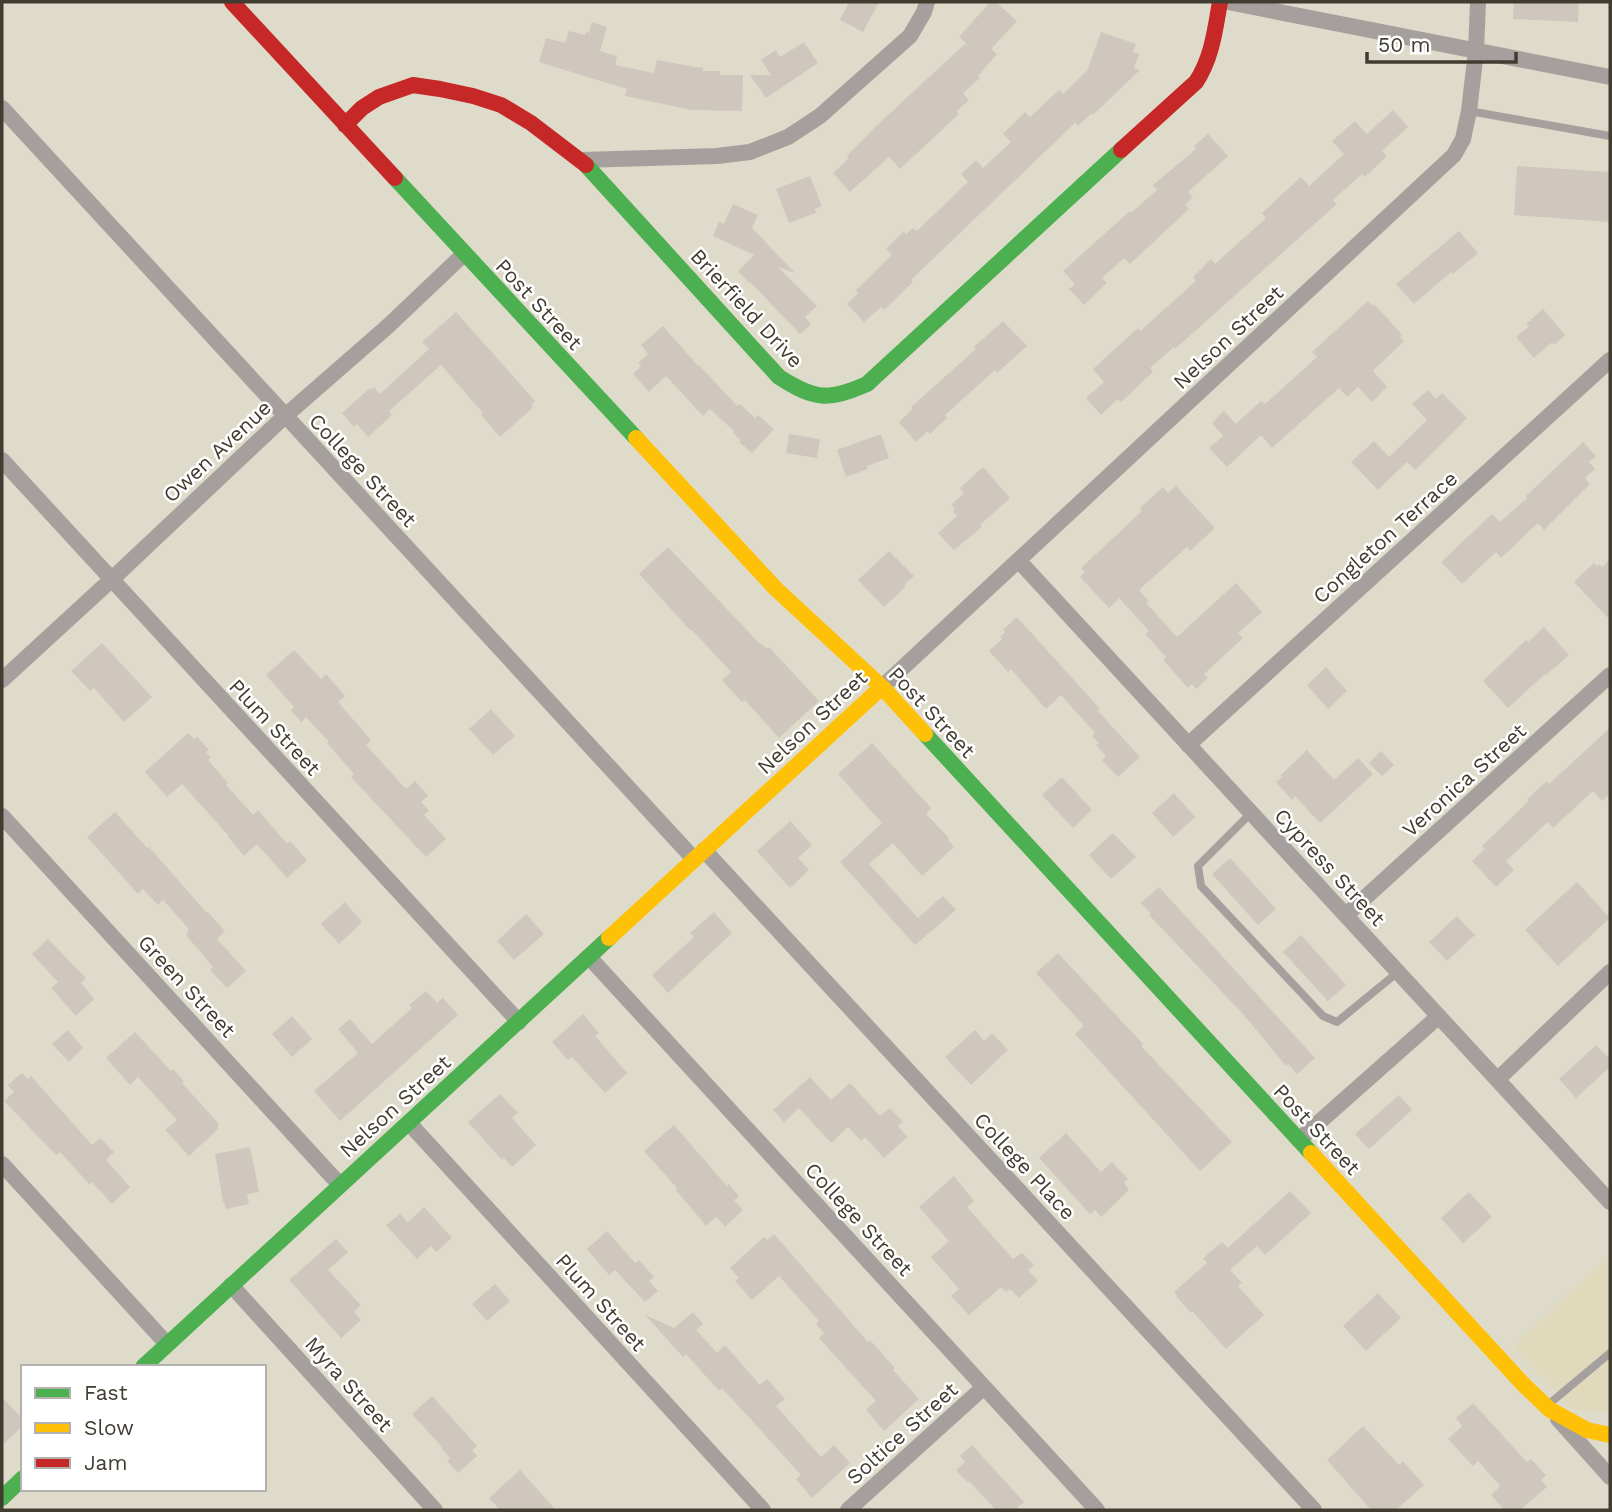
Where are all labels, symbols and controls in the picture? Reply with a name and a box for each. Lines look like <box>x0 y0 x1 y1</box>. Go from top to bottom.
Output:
scale bar <box>1367 21 1516 65</box>
text: 50 m <box>1378 32 1430 57</box>
street label: Brierfield Drive <box>686 243 808 373</box>
street label: Post Street <box>490 253 588 355</box>
street label: Nelson Street <box>1168 280 1288 394</box>
street label: Owen Avenue <box>158 395 276 507</box>
street label: College Street <box>304 408 422 532</box>
street label: Congleton Terrace <box>1308 466 1462 608</box>
street label: Post Street <box>883 661 981 763</box>
street label: Nelson Street <box>752 665 872 779</box>
street label: Plum Street <box>224 674 326 780</box>
street label: Veronica Street <box>1397 718 1531 842</box>
street label: Cypress Street <box>1269 803 1391 931</box>
street label: Green Street <box>133 930 241 1043</box>
street label: Nelson Street <box>334 1049 456 1162</box>
street label: Post Street <box>1268 1078 1366 1180</box>
street label: College Place <box>969 1107 1081 1225</box>
street label: College Street <box>800 1157 918 1281</box>
street label: Plum Street <box>551 1248 651 1356</box>
street label: Myra Street <box>300 1331 398 1437</box>
legend <box>21 1365 266 1491</box>
street label: Soltice Street <box>841 1377 963 1489</box>
text: Fast <box>84 1380 128 1405</box>
text: Slow <box>84 1415 134 1440</box>
text: Jam <box>84 1450 127 1475</box>

